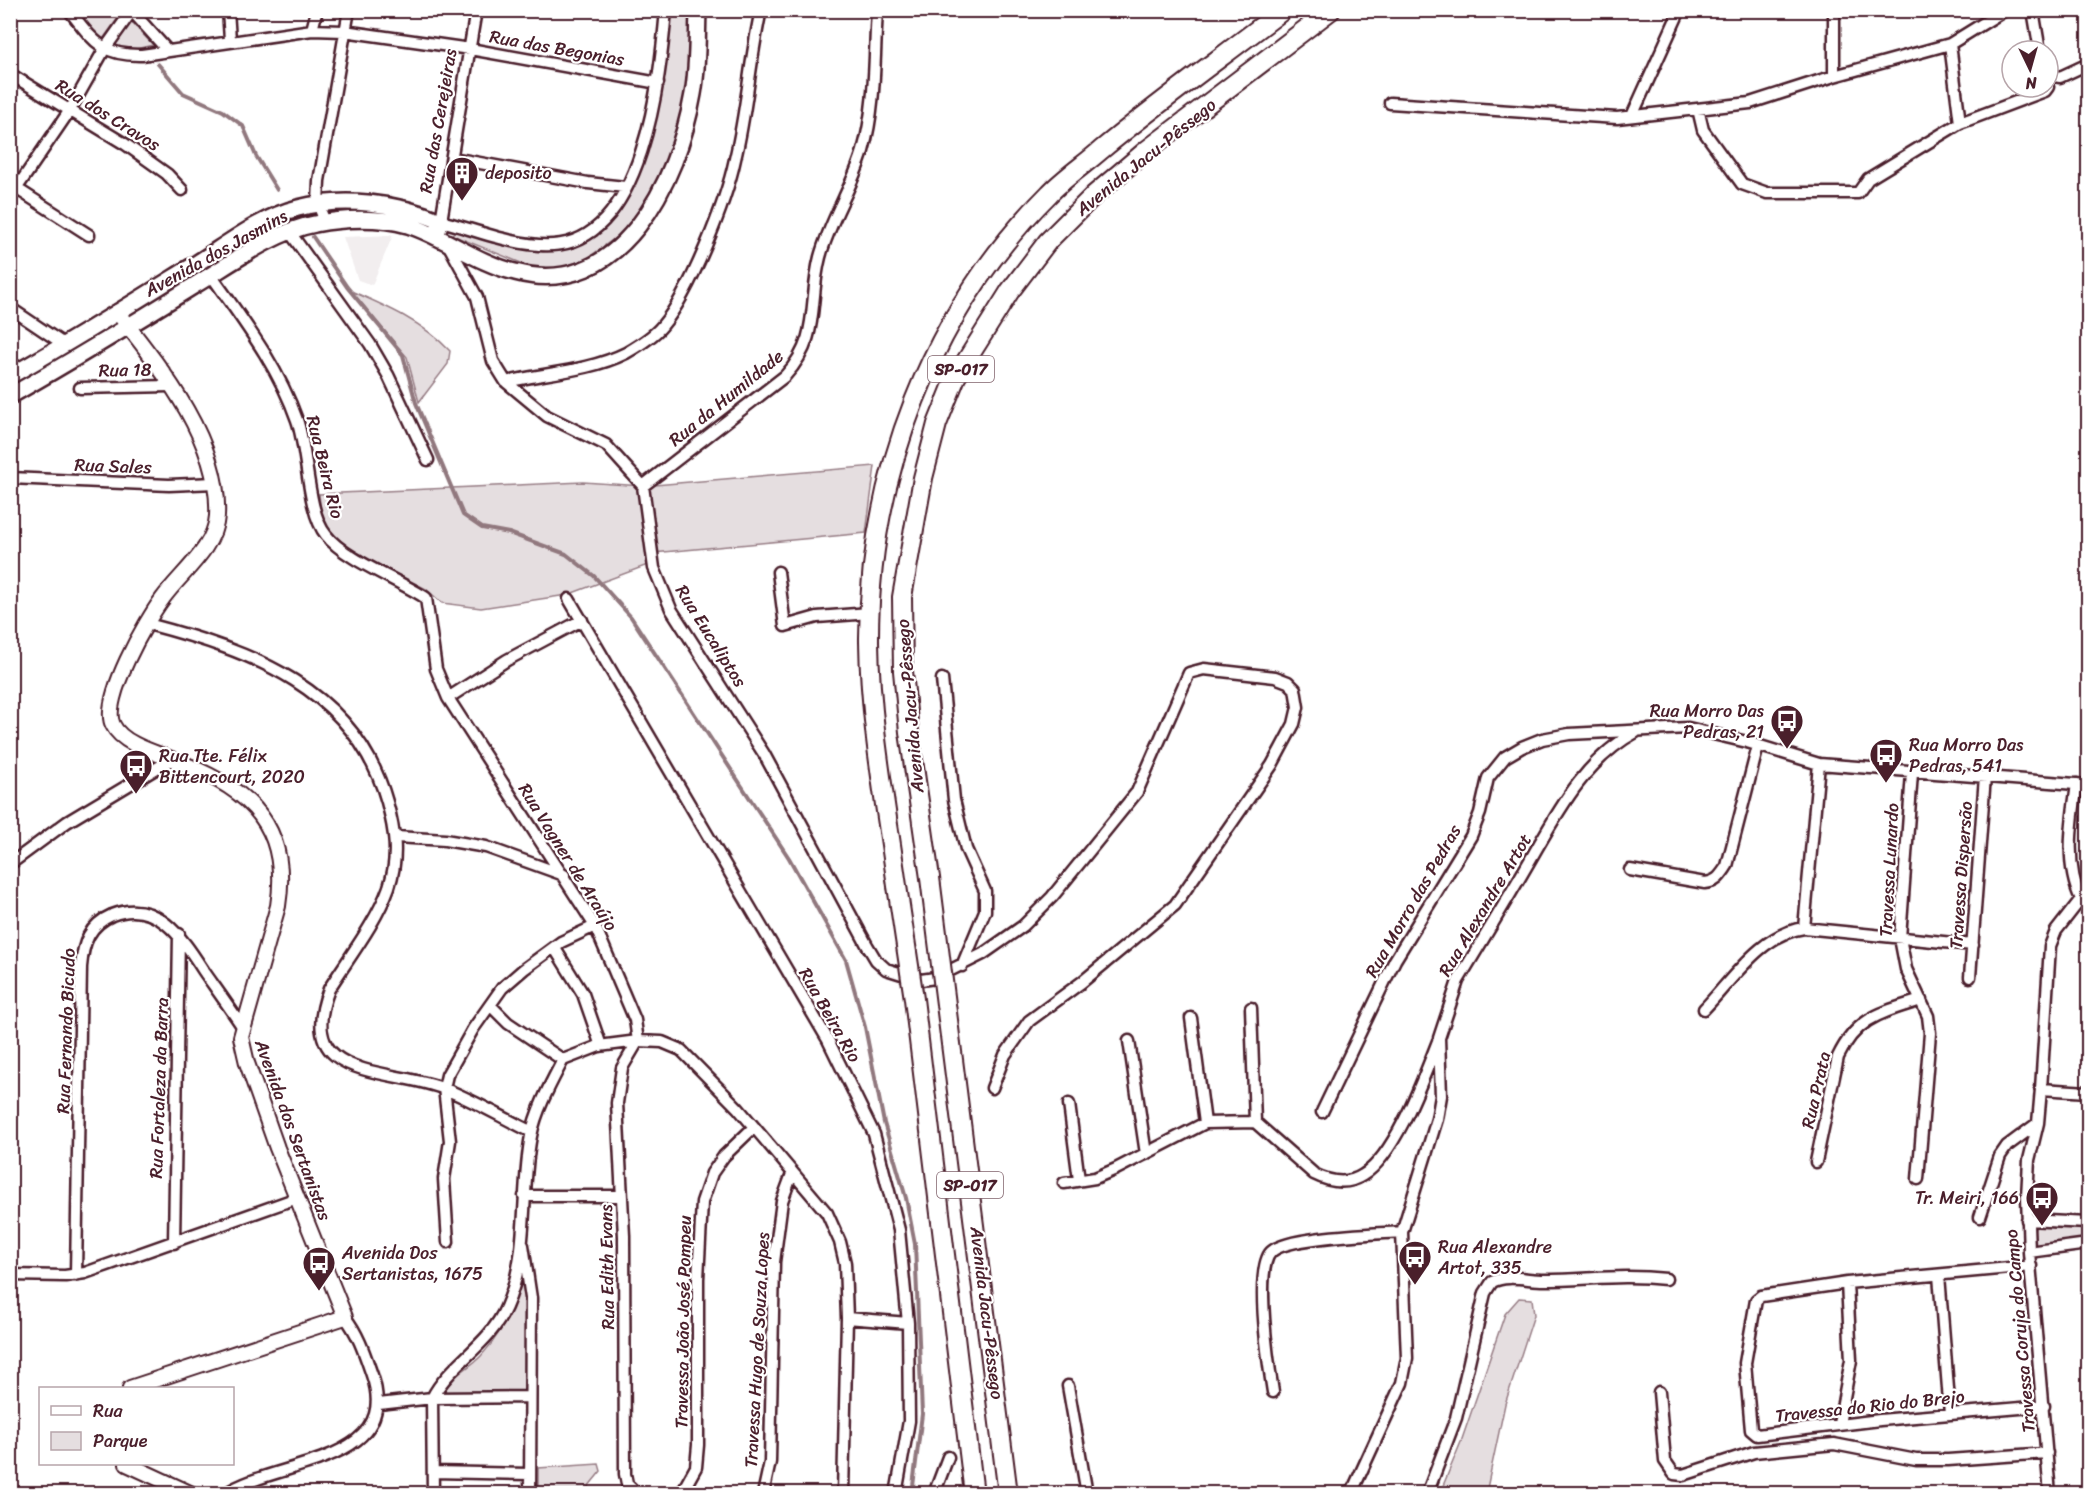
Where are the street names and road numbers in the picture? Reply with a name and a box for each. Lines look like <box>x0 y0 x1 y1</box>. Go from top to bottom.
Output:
street label: Rua das Begonias <box>487 20 628 76</box>
street label: Rua das Cerejeiras <box>410 46 467 196</box>
street label: Rua dos Cravos <box>49 70 168 161</box>
street label: Avenida Jacu-Pêssego <box>1067 90 1224 225</box>
street label: Avenida dos Jasmins <box>138 200 294 306</box>
street label: Rua da Humildade <box>661 341 791 455</box>
street label: Rua 18 <box>98 354 152 386</box>
road number: SP-017 <box>928 356 994 382</box>
street label: Rua Beira Rio <box>297 412 353 522</box>
street label: Rua Sales <box>74 449 153 483</box>
street label: Rua Eucaliptos <box>667 578 756 695</box>
street label: Avenida Jacu-Pêssego <box>886 618 934 795</box>
street label: Rua Vagner de Araújo <box>509 777 627 937</box>
street label: Travessa Dispersão <box>1940 800 1982 950</box>
street label: Travessa Lunardo <box>1870 802 1908 938</box>
street label: Rua Morro das Pedras <box>1356 818 1470 984</box>
street label: Rua Alexandre Artot <box>1429 827 1541 983</box>
street label: Rua Fernando Bicudo <box>47 948 85 1114</box>
street label: Rua Beira Rio <box>790 961 870 1069</box>
street label: Rua Fortaleza da Barra <box>140 997 178 1179</box>
street label: Avenida dos Sertanistas <box>245 1034 341 1226</box>
street label: Rua Prata <box>1792 1048 1840 1132</box>
road number: SP-017 <box>937 1172 1003 1198</box>
street label: Rua Edith Evans <box>590 1204 624 1330</box>
street label: Travessa João José Pompeu <box>665 1215 701 1429</box>
street label: Avenida Jacu-Pêssego <box>960 1224 1013 1401</box>
street label: Travessa Coruja do Campo <box>1995 1228 2045 1434</box>
street label: Travessa Hugo de Souza Lopes <box>735 1231 779 1469</box>
street label: Travessa do Rio do Brejo <box>1774 1380 1966 1432</box>

